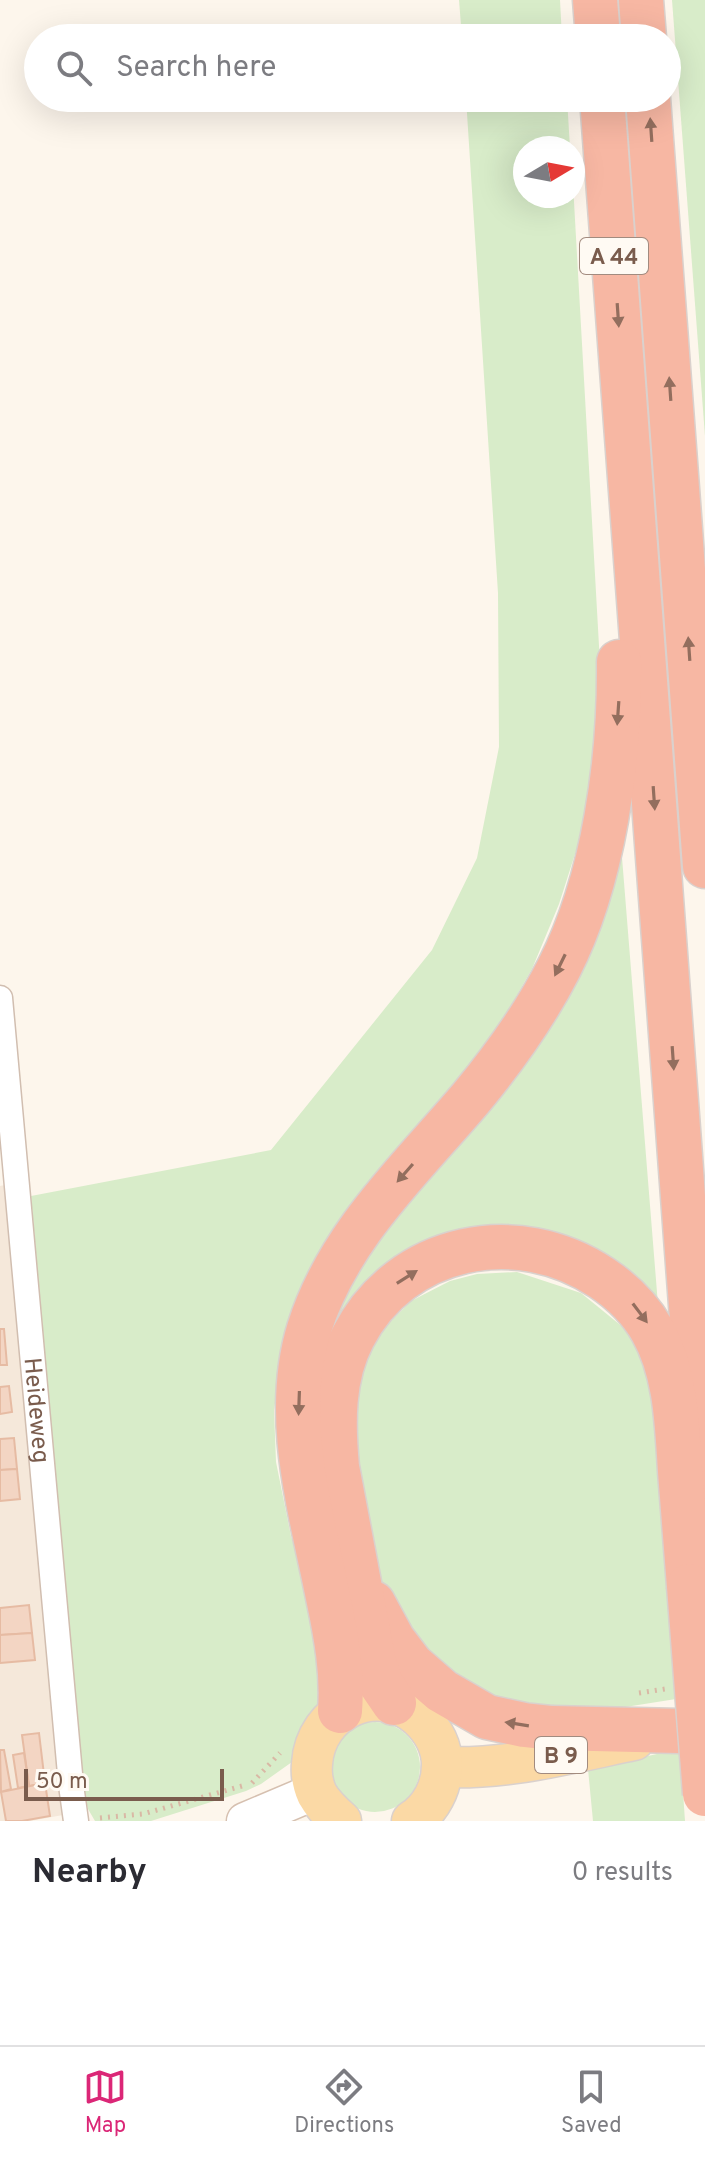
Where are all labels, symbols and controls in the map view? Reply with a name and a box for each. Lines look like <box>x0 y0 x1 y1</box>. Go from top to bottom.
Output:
search box <box>24 24 681 112</box>
icon: search <box>52 46 96 90</box>
text: Search here <box>116 50 276 87</box>
one-way arrow <box>644 117 657 142</box>
north arrow <box>513 136 585 208</box>
road number: A 44 <box>580 238 648 274</box>
one-way arrow <box>612 303 625 328</box>
one-way arrow <box>663 376 676 401</box>
one-way arrow <box>682 636 695 661</box>
one-way arrow <box>611 701 624 726</box>
one-way arrow <box>648 786 661 811</box>
one-way arrow <box>553 953 567 977</box>
one-way arrow <box>667 1045 680 1070</box>
one-way arrow <box>397 1163 415 1182</box>
one-way arrow <box>396 1269 417 1284</box>
one-way arrow <box>631 1303 647 1323</box>
street label: Heideweg <box>16 1356 55 1465</box>
one-way arrow <box>292 1391 305 1416</box>
one-way arrow <box>505 1717 530 1729</box>
road number: B 9 <box>535 1737 587 1773</box>
scale bar <box>24 1765 224 1801</box>
text: 50 m <box>36 1769 88 1796</box>
text: Nearby <box>32 1852 147 1895</box>
text: 0 results <box>572 1857 673 1890</box>
tab: Map <box>83 2065 127 2140</box>
tab: Directions <box>294 2065 394 2140</box>
tab: Saved <box>561 2065 622 2140</box>

